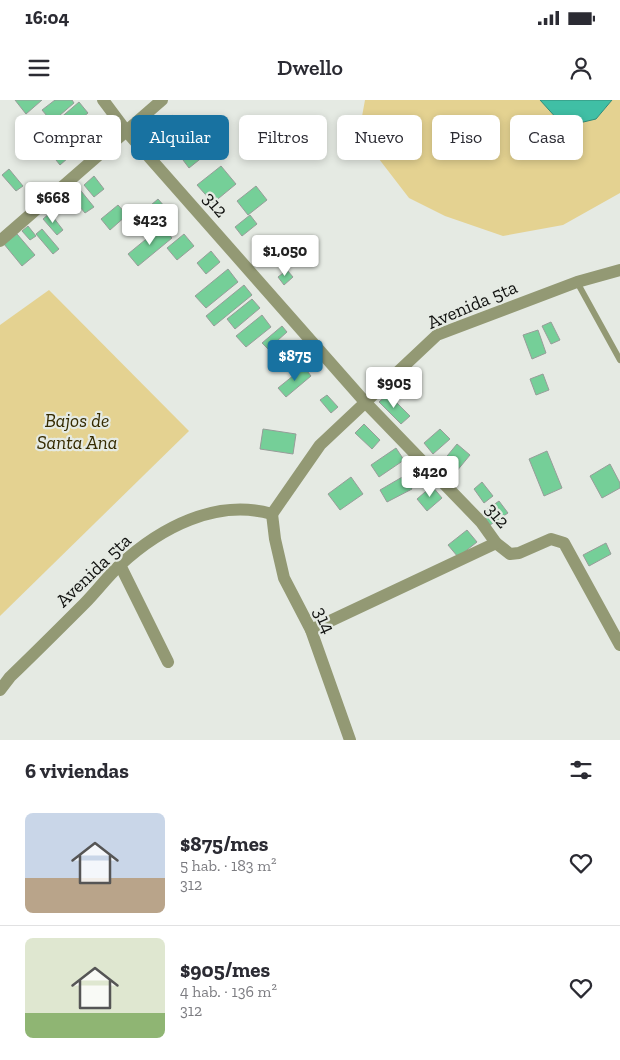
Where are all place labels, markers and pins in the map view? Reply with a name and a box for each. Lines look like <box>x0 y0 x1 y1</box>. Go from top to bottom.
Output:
pin: $668 <box>23 182 83 224</box>
pin: $423 <box>120 204 180 246</box>
pin: $1,050 <box>244 234 326 277</box>
pin: $875 <box>265 340 325 382</box>
pin: $905 <box>364 366 424 409</box>
pin: $420 <box>400 456 460 498</box>

